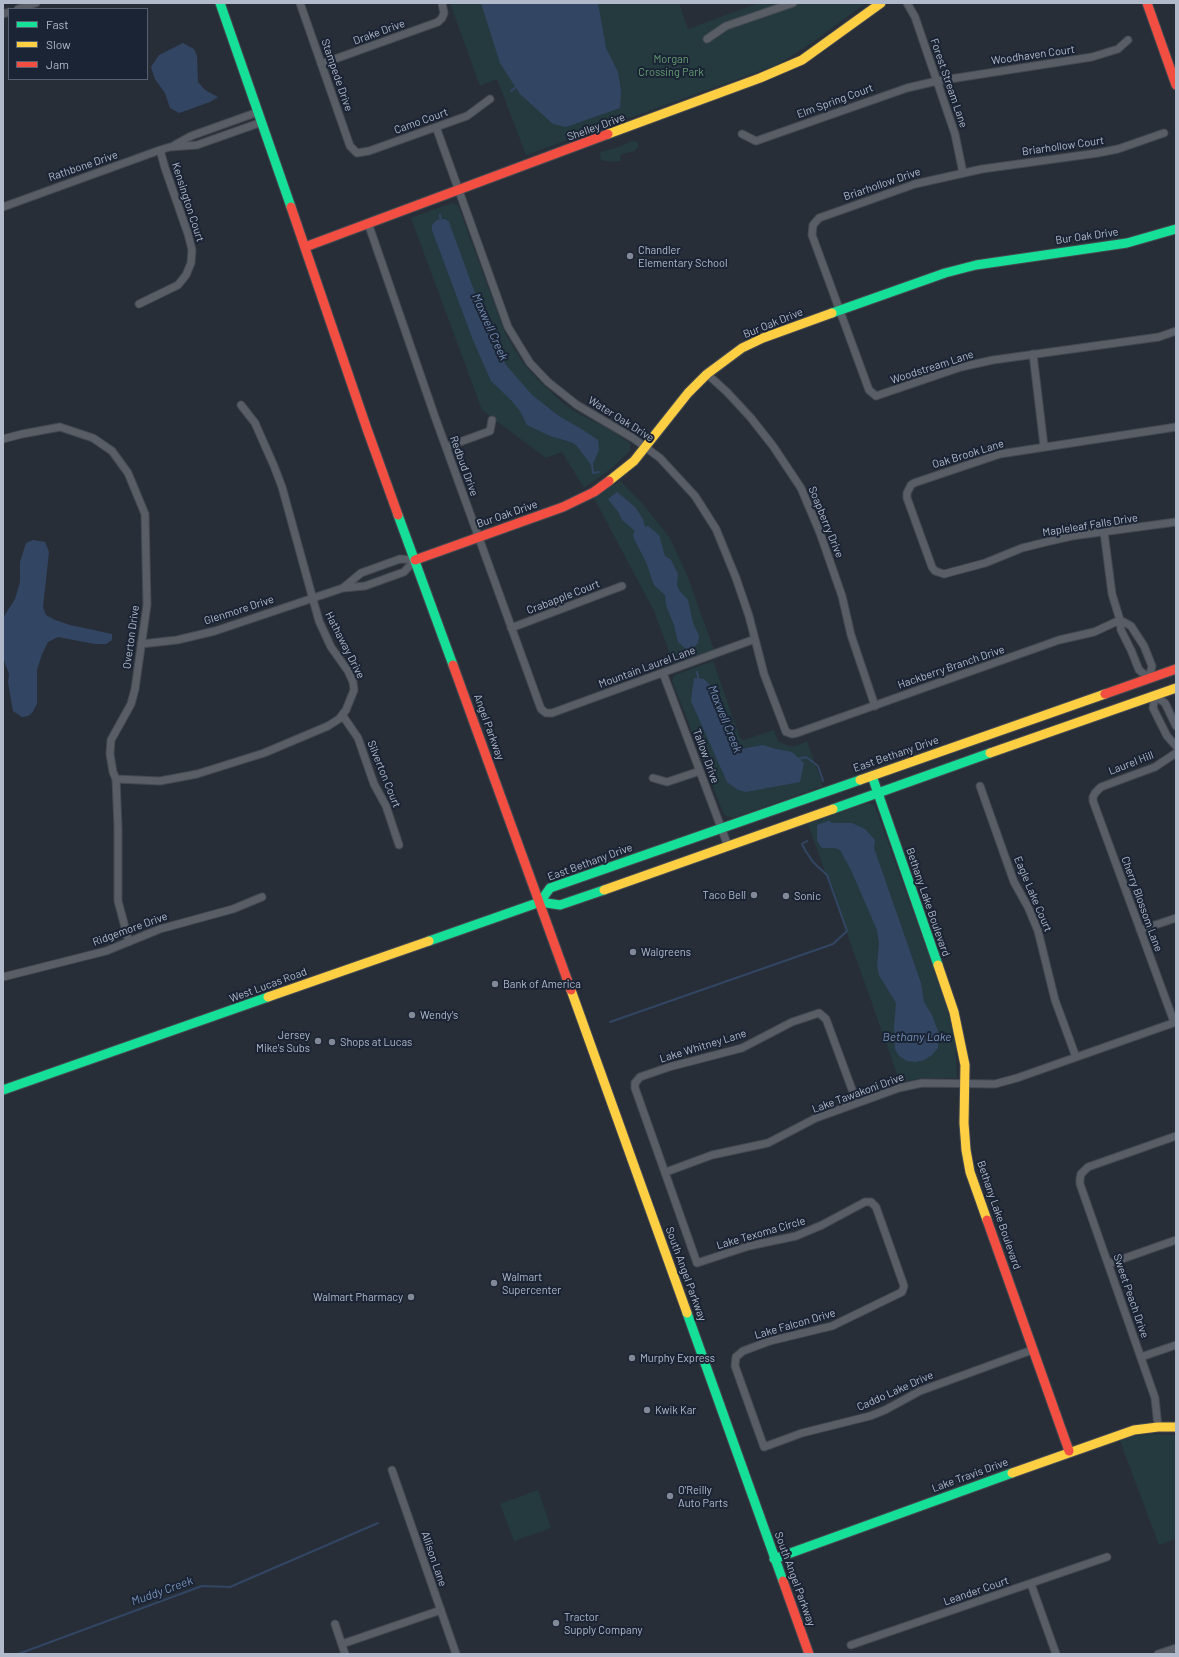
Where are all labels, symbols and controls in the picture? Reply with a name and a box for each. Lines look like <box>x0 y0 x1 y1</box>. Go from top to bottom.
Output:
legend <box>8 8 148 80</box>
text: Fast <box>46 17 69 31</box>
street label: Drake Drive <box>351 17 407 47</box>
text: Slow <box>46 37 71 51</box>
street label: Stampede Drive <box>318 37 356 113</box>
street label: Forest Stream Lane <box>928 37 970 129</box>
street label: Woodhaven Court <box>990 43 1076 67</box>
park label: Morgan Crossing Park <box>638 52 704 78</box>
text: Jam <box>46 57 69 71</box>
street label: Elm Spring Court <box>795 81 875 121</box>
street label: Camo Court <box>392 105 450 137</box>
street label: Shelley Drive <box>565 110 627 144</box>
street label: Briarhollow Court <box>1021 134 1105 158</box>
street label: Rathbone Drive <box>47 148 119 184</box>
street label: Kensington Court <box>169 161 207 243</box>
street label: Briarhollow Drive <box>842 165 922 203</box>
street label: Bur Oak Drive <box>1055 225 1119 247</box>
place label: Chandler Elementary School <box>638 243 728 269</box>
marker: Chandler Elementary School <box>625 251 635 261</box>
water label: Maxwell Creek <box>469 291 511 363</box>
street label: Bur Oak Drive <box>741 305 805 341</box>
street label: Woodstream Lane <box>889 347 975 387</box>
street label: Water Oak Drive <box>586 393 656 445</box>
street label: Redbud Drive <box>447 434 481 498</box>
street label: Oak Brook Lane <box>931 437 1005 471</box>
street label: Soapberry Drive <box>806 484 846 560</box>
street label: Bur Oak Drive <box>475 497 539 531</box>
street label: Mapleleaf Falls Drive <box>1041 511 1139 539</box>
street label: Crabapple Court <box>525 577 601 617</box>
street label: Glenmore Drive <box>202 593 276 627</box>
street label: Overton Drive <box>120 604 142 670</box>
street label: Hathaway Drive <box>322 609 368 681</box>
street label: Mountain Laurel Lane <box>597 643 697 691</box>
street label: Hackberry Branch Drive <box>896 643 1006 691</box>
water label: Maxwell Creek <box>705 683 745 755</box>
street label: Angel Parkway <box>471 692 507 762</box>
street label: Tallow Drive <box>690 727 722 785</box>
street label: East Bethany Drive <box>851 733 941 775</box>
street label: Silverton Court <box>364 738 404 810</box>
street label: Laurel Hill <box>1107 748 1155 778</box>
street label: East Bethany Drive <box>546 840 634 884</box>
street label: Bethany Lake Boulevard <box>903 846 953 958</box>
street label: Eagle Lake Court <box>1011 854 1055 934</box>
street label: Cherry Blossom Lane <box>1119 854 1165 954</box>
place label: Taco Bell <box>703 888 746 902</box>
place label: Sonic <box>794 889 821 903</box>
marker: Taco Bell <box>749 890 759 900</box>
marker: Sonic <box>781 891 791 901</box>
street label: Ridgemore Drive <box>91 909 169 949</box>
place label: Walgreens <box>641 945 691 959</box>
marker: Walgreens <box>628 947 638 957</box>
street label: West Lucas Road <box>227 965 309 1005</box>
place label: Bank of America <box>503 977 581 991</box>
marker: Bank of America <box>490 979 500 989</box>
place label: Wendy's <box>420 1008 458 1022</box>
marker: Wendy's <box>407 1010 417 1020</box>
street label: Lake Whitney Lane <box>658 1027 748 1065</box>
place label: Jersey Mike's Subs <box>256 1028 310 1054</box>
water label: Bethany Lake <box>883 1030 951 1044</box>
place label: Shops at Lucas <box>340 1035 412 1049</box>
marker: Jersey Mike's Subs <box>313 1036 323 1046</box>
marker: Shops at Lucas <box>327 1037 337 1047</box>
street label: Lake Tawakoni Drive <box>810 1070 906 1116</box>
street label: Bethany Lake Boulevard <box>974 1159 1024 1271</box>
street label: Lake Texoma Circle <box>715 1214 807 1252</box>
street label: South Angel Parkway <box>663 1225 709 1323</box>
street label: Sweet Peach Drive <box>1110 1252 1152 1340</box>
place label: Walmart Supercenter <box>502 1270 561 1296</box>
marker: Walmart Supercenter <box>489 1278 499 1288</box>
place label: Walmart Pharmacy <box>313 1290 403 1304</box>
marker: Walmart Pharmacy <box>406 1292 416 1302</box>
street label: Lake Falcon Drive <box>753 1306 837 1342</box>
place label: Murphy Express <box>640 1351 715 1365</box>
marker: Murphy Express <box>627 1353 637 1363</box>
street label: Caddo Lake Drive <box>855 1368 935 1414</box>
place label: Kwik Kar <box>655 1403 696 1417</box>
marker: Kwik Kar <box>642 1405 652 1415</box>
street label: Lake Travis Drive <box>930 1455 1010 1495</box>
place label: O'Reilly Auto Parts <box>678 1483 728 1509</box>
marker: O'Reilly Auto Parts <box>665 1491 675 1501</box>
street label: Allison Lane <box>418 1530 450 1588</box>
street label: South Angel Parkway <box>772 1530 818 1628</box>
water label: Muddy Creek <box>129 1573 195 1609</box>
street label: Leander Court <box>942 1574 1010 1608</box>
place label: Tractor Supply Company <box>564 1610 643 1636</box>
marker: Tractor Supply Company <box>551 1618 561 1628</box>

